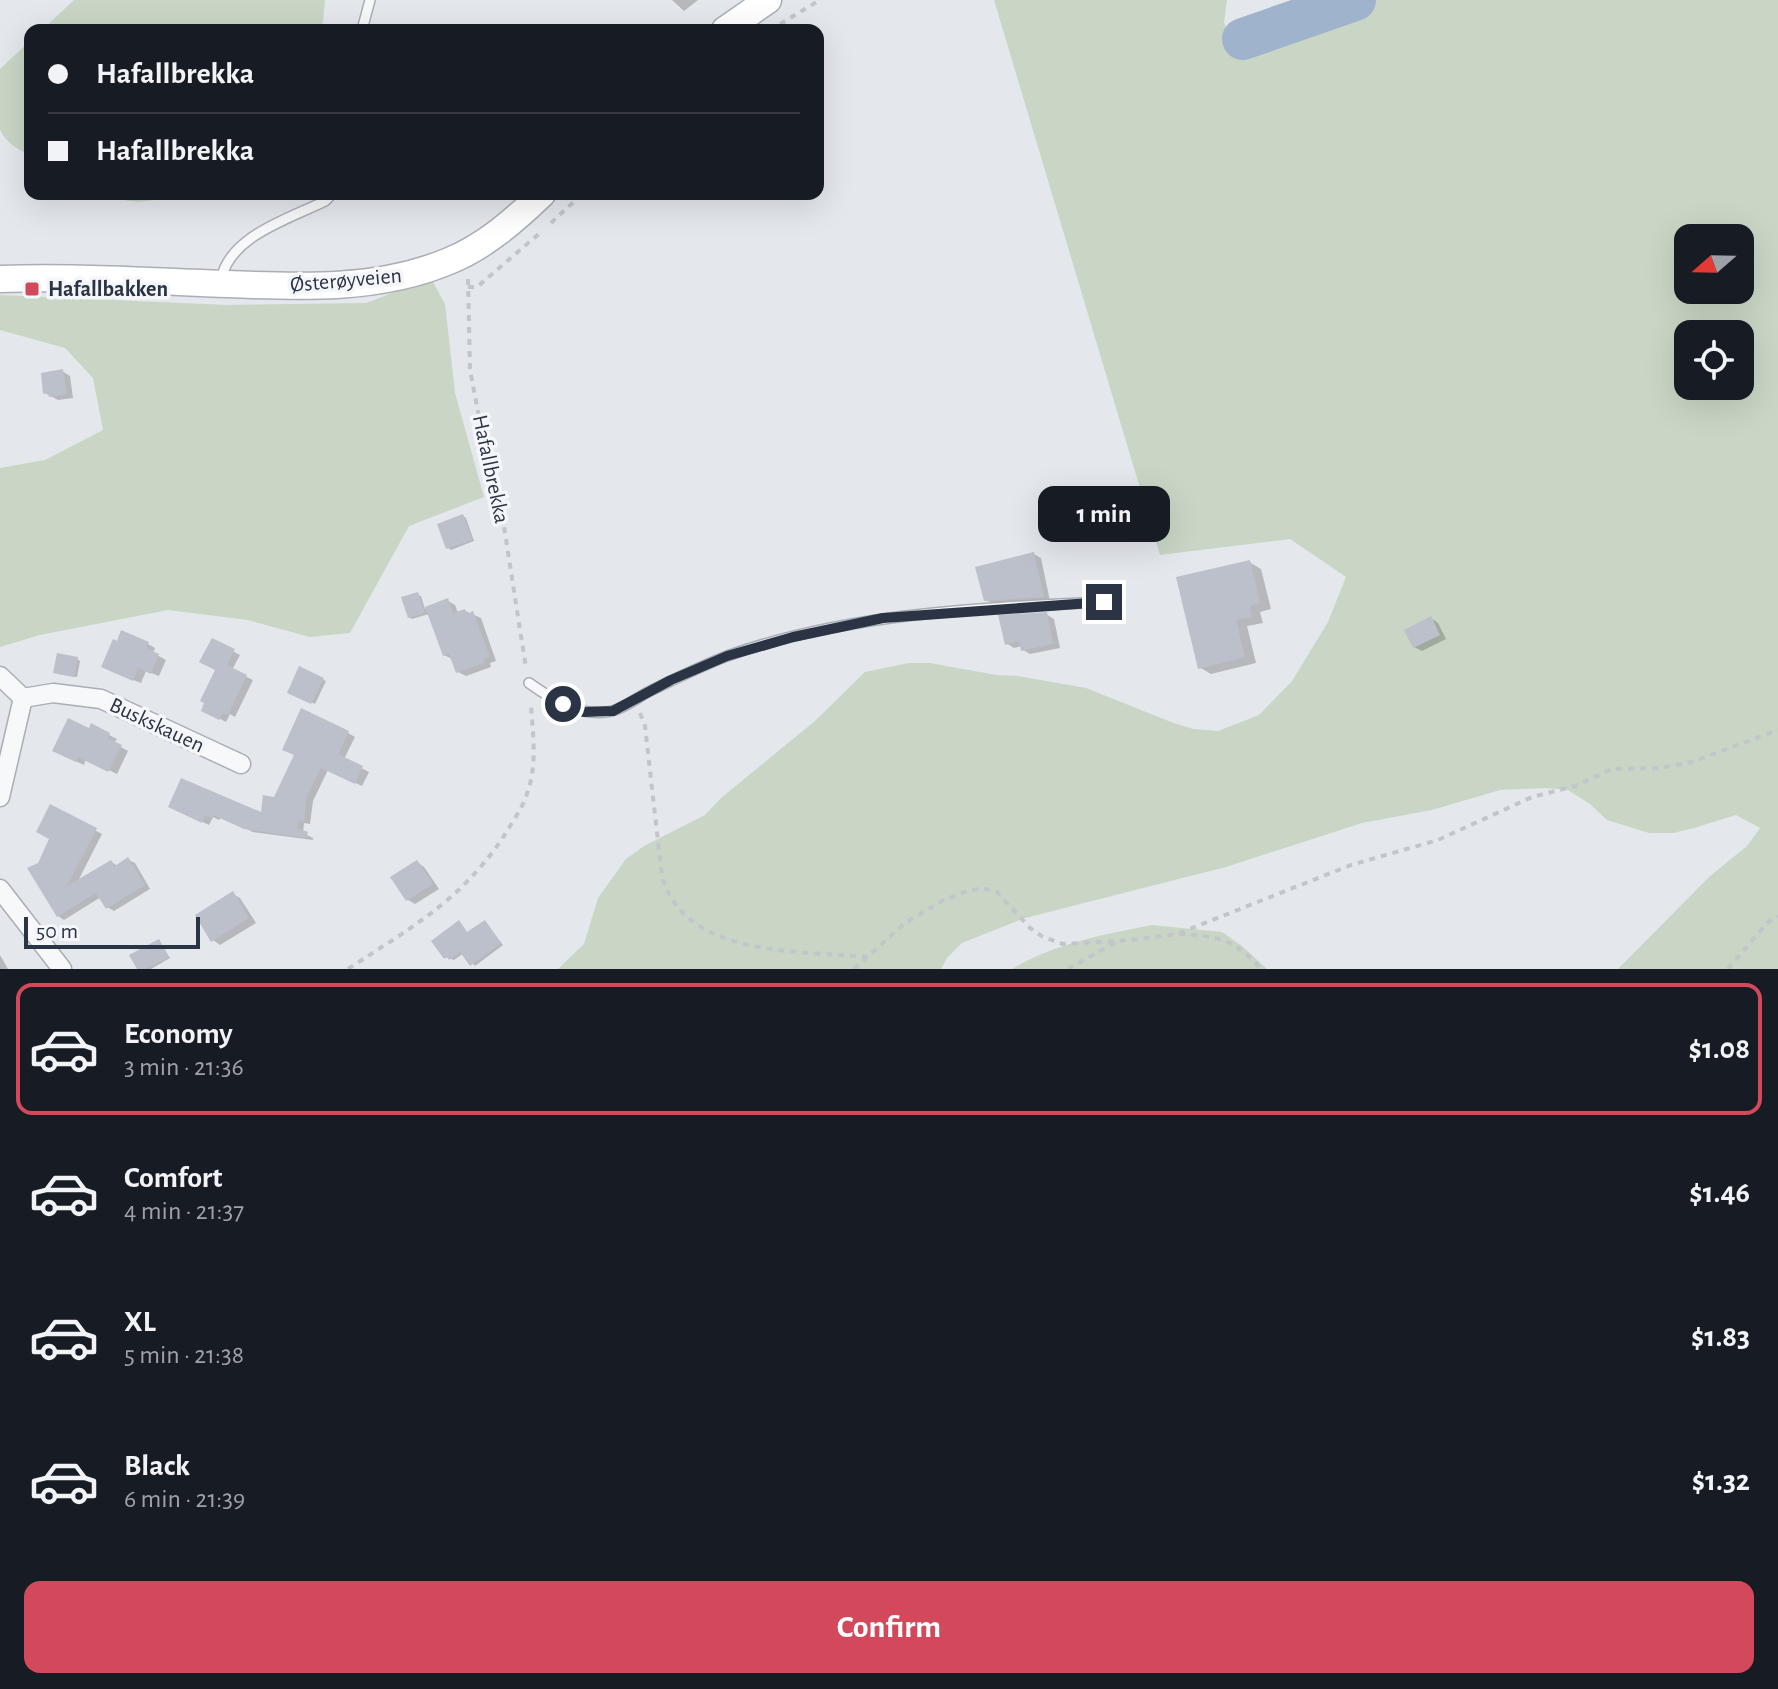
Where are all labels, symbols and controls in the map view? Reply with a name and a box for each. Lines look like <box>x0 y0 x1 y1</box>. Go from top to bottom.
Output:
text: Hafallbrekka <box>96 59 254 89</box>
text: Hafallbrekka <box>96 136 254 166</box>
north arrow <box>1674 224 1754 304</box>
map controls <box>1674 224 1754 400</box>
street label: Østerøyveien <box>289 264 403 296</box>
place label: Hafallbakken <box>48 278 168 300</box>
marker: Hafallbakken <box>23 280 41 298</box>
button: locate <box>1674 320 1754 400</box>
street label: Hafallbrekka <box>469 413 513 525</box>
callout: 1 min <box>1038 486 1170 542</box>
text: 1 min <box>1077 501 1131 527</box>
route end <box>1086 584 1122 620</box>
route start <box>545 686 581 722</box>
street label: Buskskauen <box>106 694 208 756</box>
scale bar <box>24 913 200 949</box>
text: 50 m <box>36 920 78 942</box>
icon: car <box>28 1013 100 1085</box>
text: Economy <box>124 1019 233 1049</box>
text: $1.08 <box>1688 1034 1750 1064</box>
text: 3 min · 21:36 <box>124 1054 244 1080</box>
icon: car <box>28 1157 100 1229</box>
text: Comfort <box>124 1163 223 1193</box>
text: $1.46 <box>1689 1178 1750 1208</box>
text: 4 min · 21:37 <box>124 1198 244 1224</box>
icon: car <box>28 1301 100 1373</box>
text: XL <box>124 1307 156 1337</box>
text: $1.83 <box>1691 1322 1750 1352</box>
text: 5 min · 21:38 <box>124 1342 244 1368</box>
icon: car <box>28 1445 100 1517</box>
text: Black <box>124 1451 190 1481</box>
text: $1.32 <box>1692 1466 1750 1496</box>
text: 6 min · 21:39 <box>124 1486 245 1512</box>
button: Confirm <box>24 1581 1754 1673</box>

